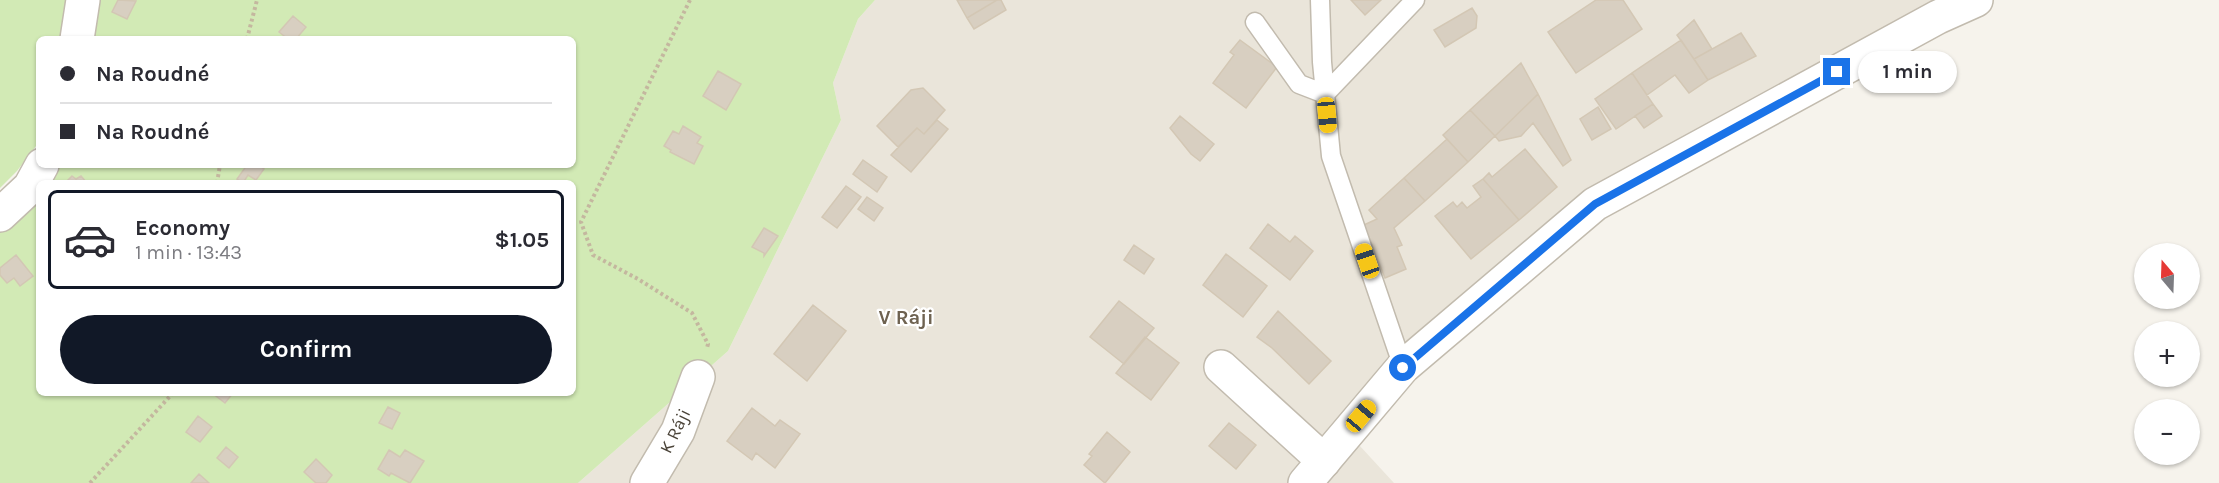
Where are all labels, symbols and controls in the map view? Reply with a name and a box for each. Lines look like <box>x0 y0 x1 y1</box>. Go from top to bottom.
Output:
callout: 1 min <box>1858 51 1957 93</box>
route end <box>1823 58 1850 85</box>
text: 1 min <box>1882 60 1933 83</box>
text: Na Roudné <box>96 61 210 87</box>
car <box>1316 96 1338 134</box>
text: Na Roudné <box>96 119 210 145</box>
icon: car <box>63 213 117 267</box>
text: Economy <box>135 215 230 241</box>
text: $1.05 <box>495 227 549 253</box>
text: 1 min · 13:43 <box>135 241 242 264</box>
car <box>1353 241 1381 281</box>
north arrow <box>2134 243 2200 309</box>
map controls <box>2134 243 2200 465</box>
district label: V Ráji <box>879 306 933 329</box>
button: Confirm <box>60 315 552 384</box>
button: + <box>2134 321 2200 387</box>
route start <box>1389 354 1416 381</box>
car <box>1343 396 1379 436</box>
button: − <box>2134 399 2200 465</box>
street label: K Ráji <box>655 405 695 457</box>

